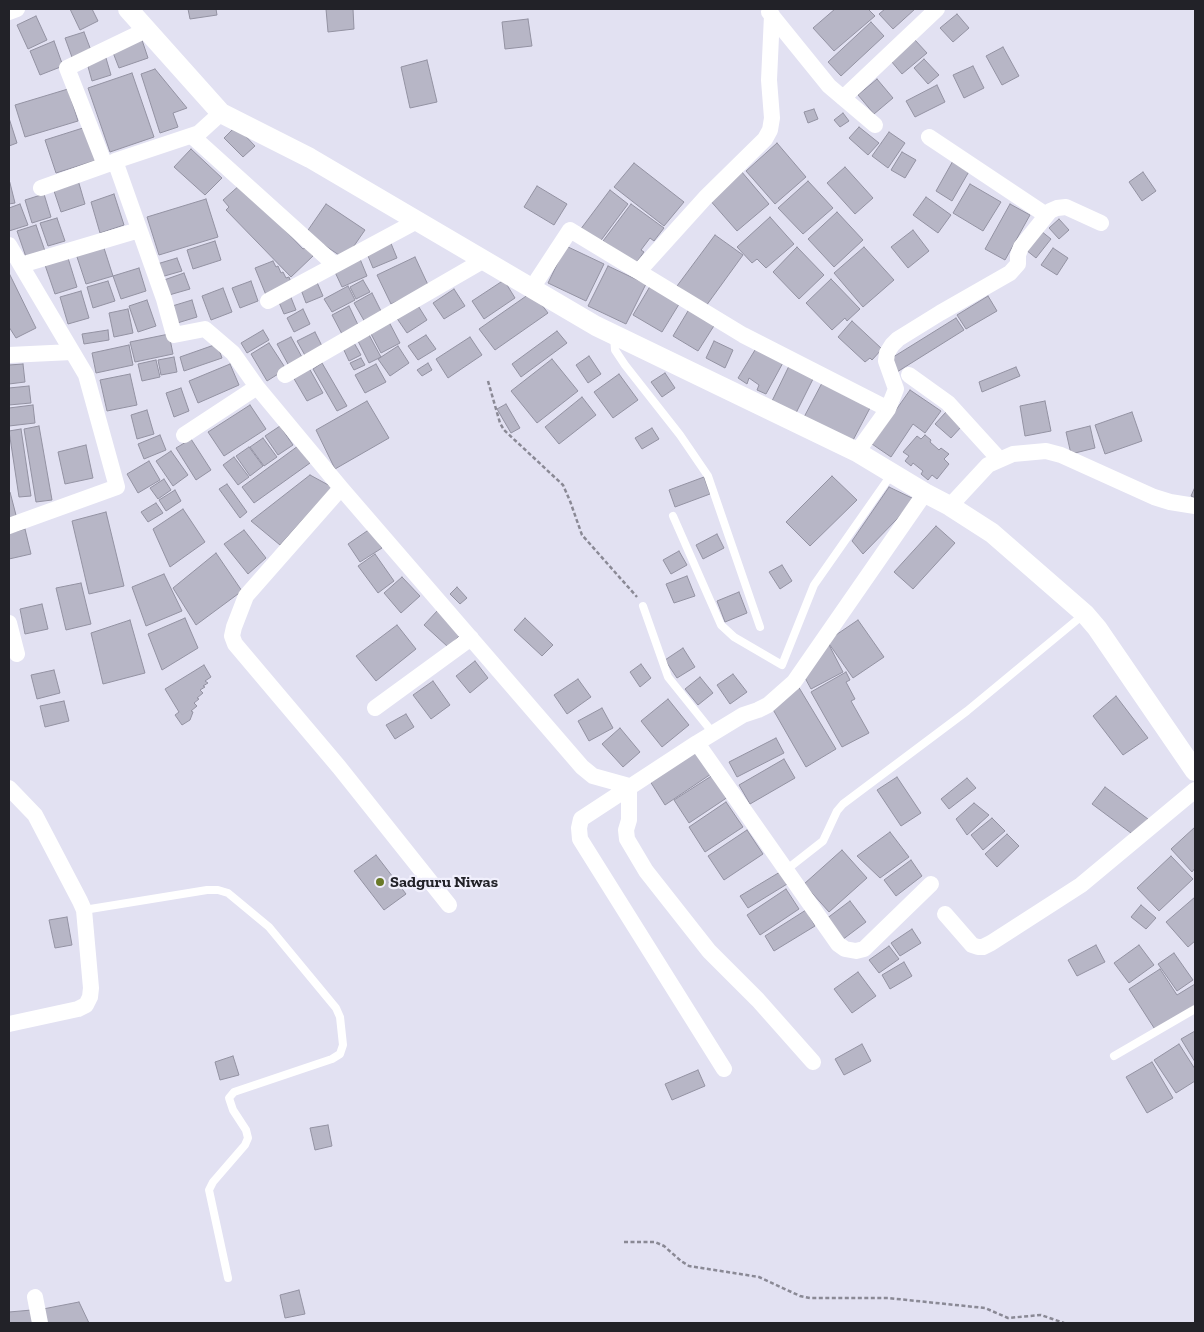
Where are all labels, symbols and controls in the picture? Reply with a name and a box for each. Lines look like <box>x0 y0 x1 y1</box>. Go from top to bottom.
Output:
place label: Sadguru Niwas <box>390 872 498 892</box>
marker: Sadguru Niwas <box>374 876 386 888</box>

